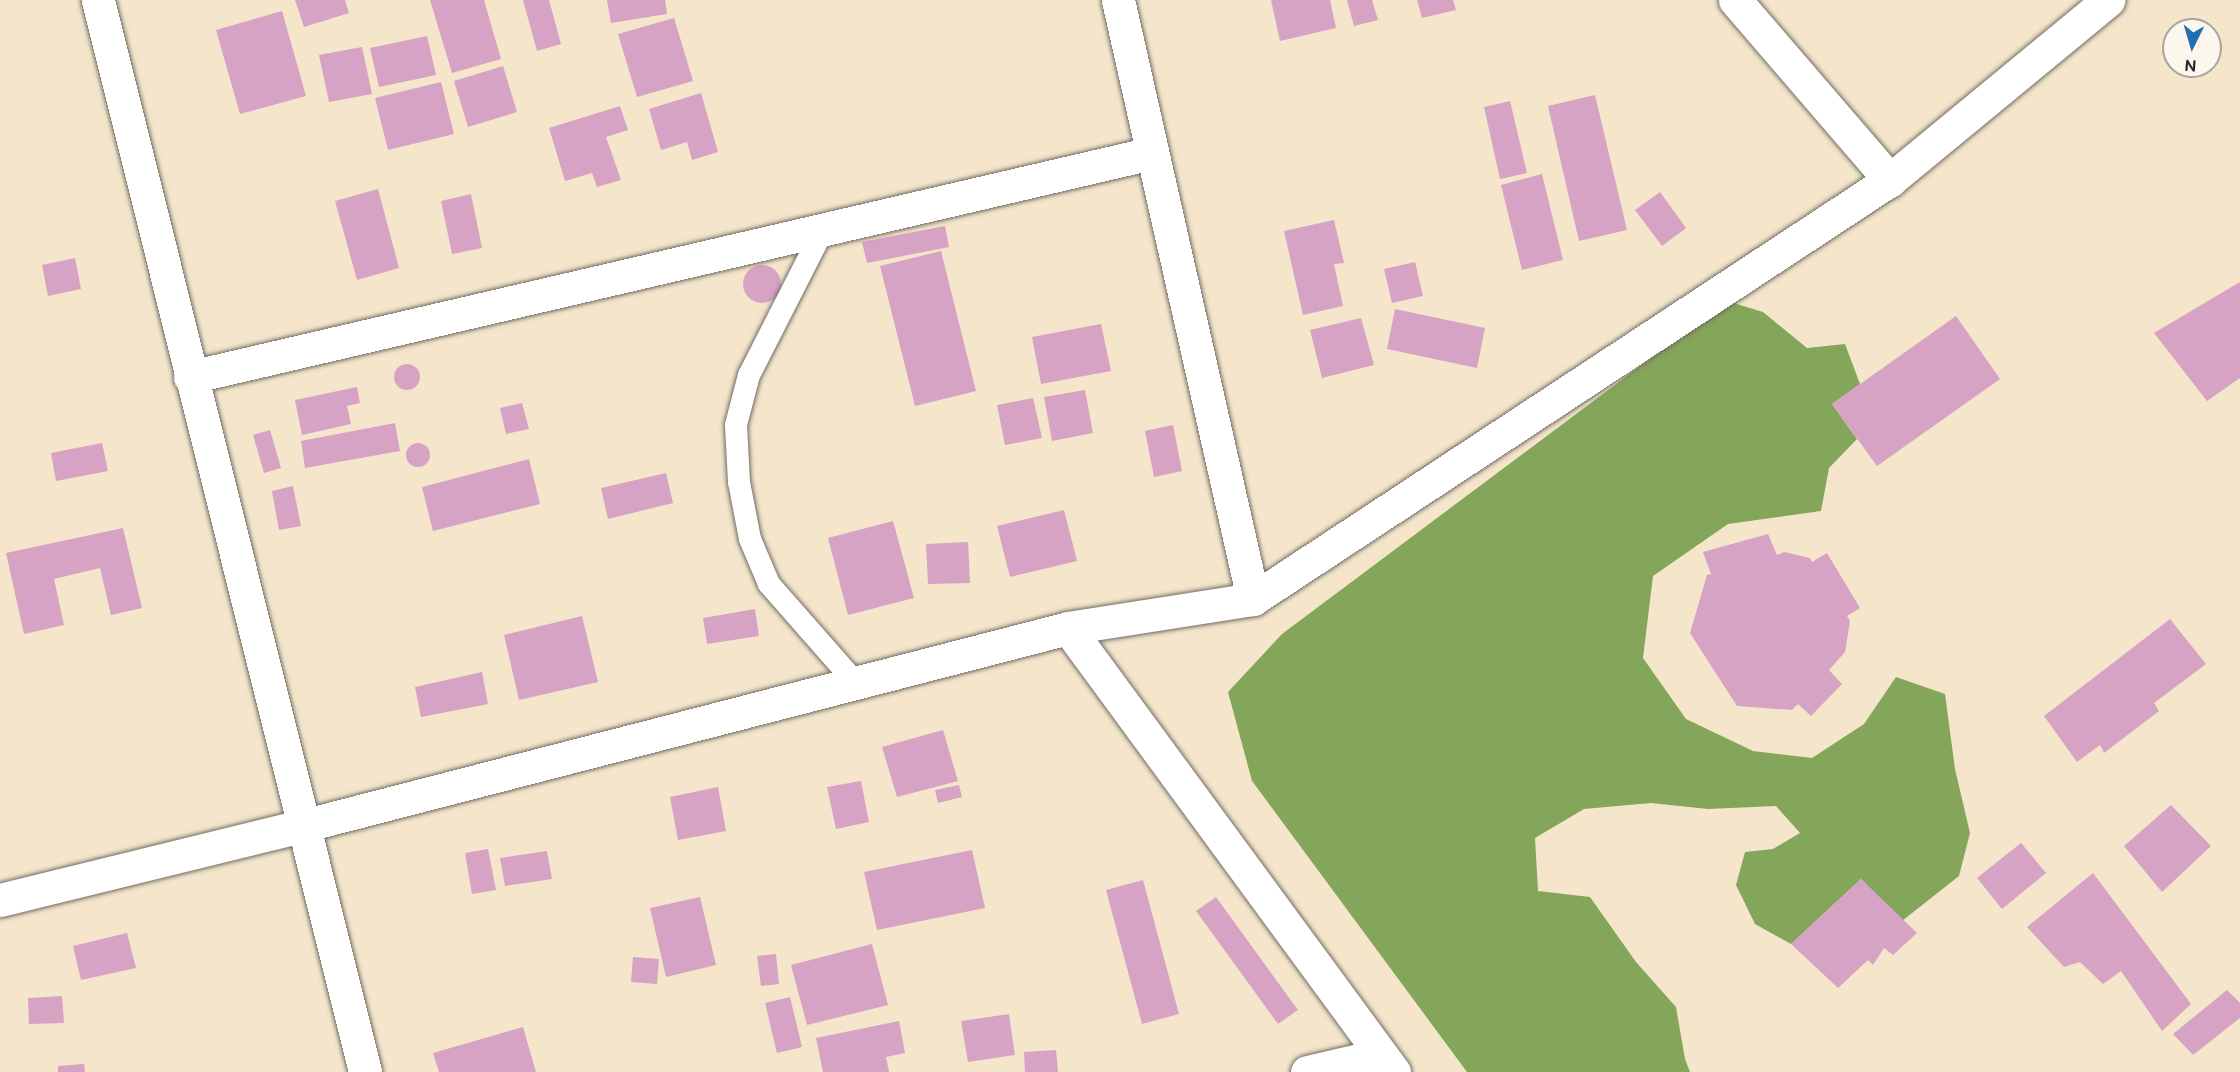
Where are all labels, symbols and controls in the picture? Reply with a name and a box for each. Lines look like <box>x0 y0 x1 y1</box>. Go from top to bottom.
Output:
north arrow <box>2162 18 2222 78</box>
text: N <box>2184 54 2197 74</box>

